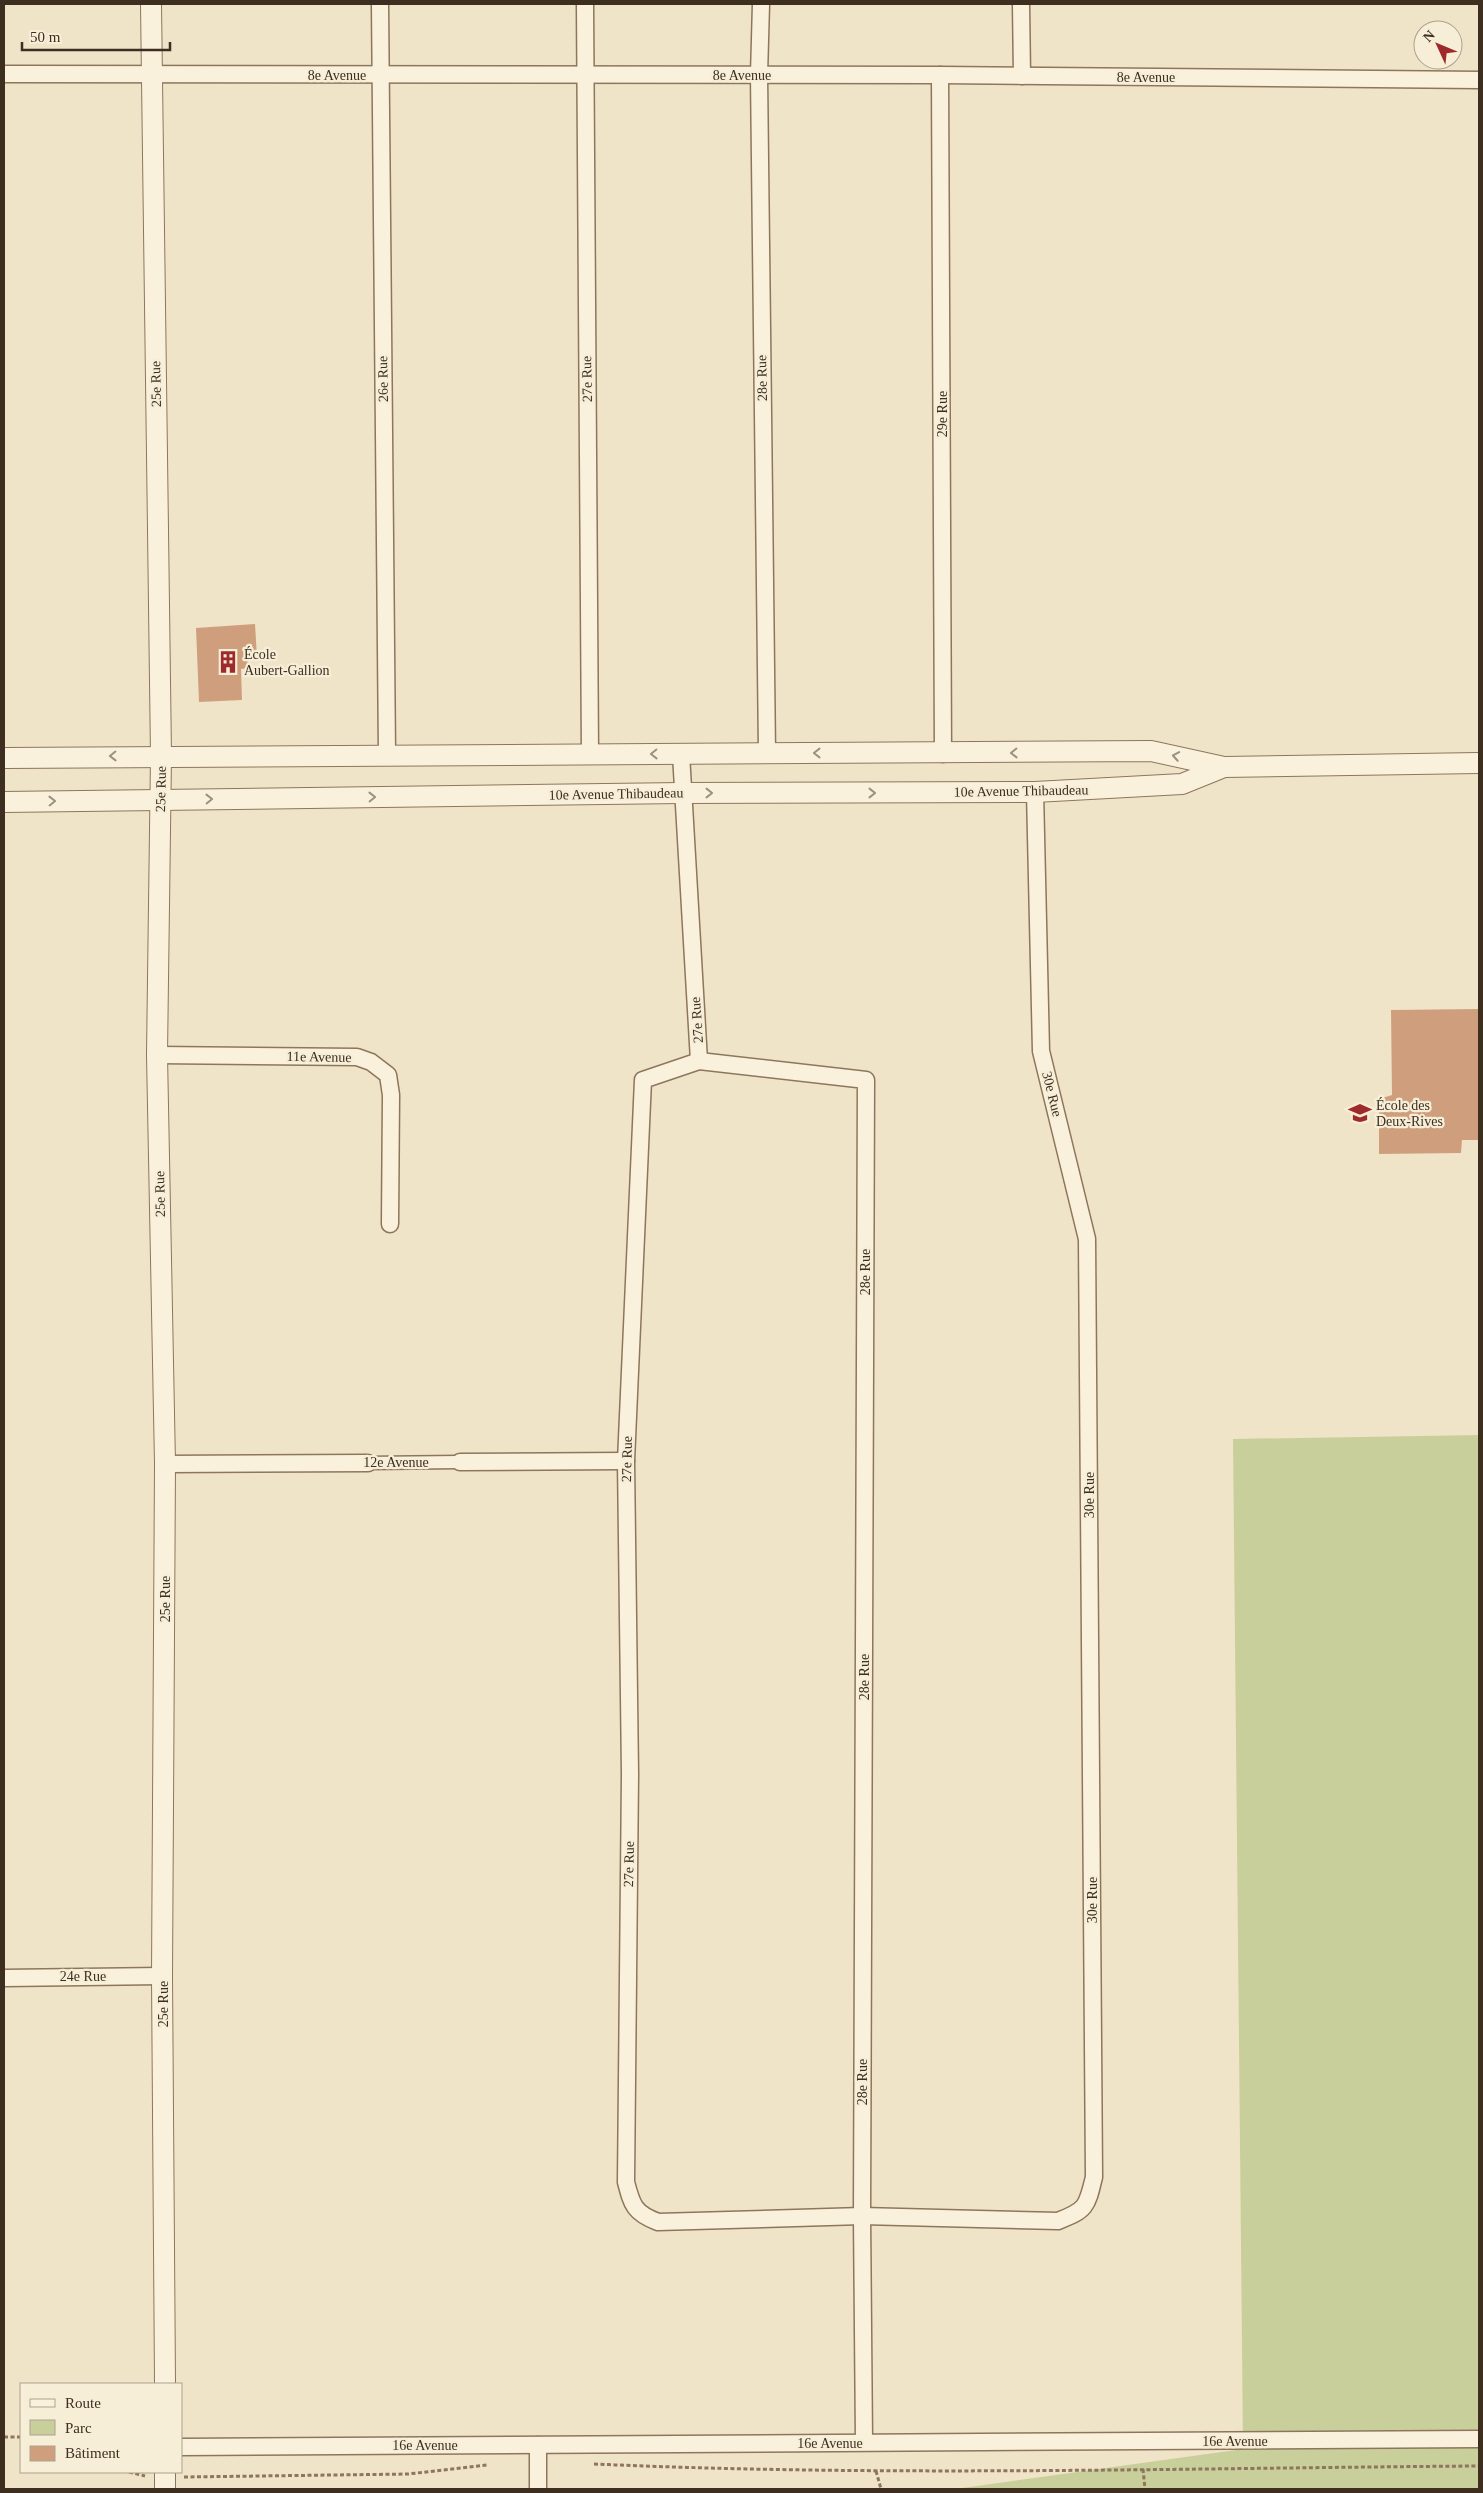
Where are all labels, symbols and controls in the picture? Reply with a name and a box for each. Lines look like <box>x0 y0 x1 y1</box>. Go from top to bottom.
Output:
scale bar <box>22 20 170 52</box>
north arrow <box>1413 20 1463 70</box>
text: N <box>1420 27 1438 45</box>
text: 50 m <box>30 29 61 45</box>
street label: 8e Avenue <box>308 68 366 83</box>
street label: 8e Avenue <box>713 68 771 83</box>
street label: 8e Avenue <box>1117 70 1175 85</box>
street label: 28e Rue <box>754 355 770 401</box>
street label: 26e Rue <box>375 356 391 402</box>
street label: 27e Rue <box>579 356 595 402</box>
street label: 25e Rue <box>148 361 164 407</box>
street label: 29e Rue <box>935 391 950 437</box>
place label: École Aubert-Gallion <box>244 646 330 678</box>
building icon: École Aubert-Gallion <box>215 649 241 675</box>
one-way arrow <box>813 748 820 758</box>
one-way arrow <box>1010 748 1018 758</box>
one-way arrow <box>650 749 658 759</box>
one-way arrow <box>108 751 116 761</box>
one-way arrow <box>1172 751 1181 761</box>
street label: 25e Rue <box>153 766 169 812</box>
street label: 10e Avenue Thibaudeau <box>953 782 1089 800</box>
street label: 10e Avenue Thibaudeau <box>548 785 684 803</box>
one-way arrow <box>706 788 713 798</box>
one-way arrow <box>868 788 876 798</box>
one-way arrow <box>368 792 376 802</box>
one-way arrow <box>206 794 213 804</box>
one-way arrow <box>49 796 57 806</box>
street label: 27e Rue <box>688 996 706 1044</box>
street label: 11e Avenue <box>286 1049 352 1065</box>
street label: 30e Rue <box>1039 1070 1065 1118</box>
place label: École des Deux-Rives <box>1376 1097 1443 1129</box>
school or university icon: École des Deux-Rives <box>1347 1100 1373 1126</box>
street label: 25e Rue <box>152 1171 168 1217</box>
street label: 28e Rue <box>858 1249 873 1295</box>
street label: 27e Rue <box>619 1436 635 1482</box>
street label: 12e Avenue <box>363 1455 429 1470</box>
street label: 30e Rue <box>1082 1472 1097 1518</box>
street label: 25e Rue <box>158 1576 173 1622</box>
street label: 28e Rue <box>857 1654 872 1700</box>
street label: 27e Rue <box>621 1841 637 1887</box>
street label: 30e Rue <box>1085 1877 1100 1923</box>
street label: 24e Rue <box>60 1969 106 1984</box>
street label: 25e Rue <box>156 1981 171 2027</box>
street label: 28e Rue <box>855 2059 870 2105</box>
legend <box>20 2383 182 2473</box>
text: Route <box>65 2395 101 2411</box>
text: Parc <box>65 2420 92 2436</box>
street label: 16e Avenue <box>1202 2434 1268 2449</box>
street label: 16e Avenue <box>797 2436 863 2451</box>
street label: 16e Avenue <box>392 2438 458 2453</box>
text: Bâtiment <box>65 2445 121 2461</box>

